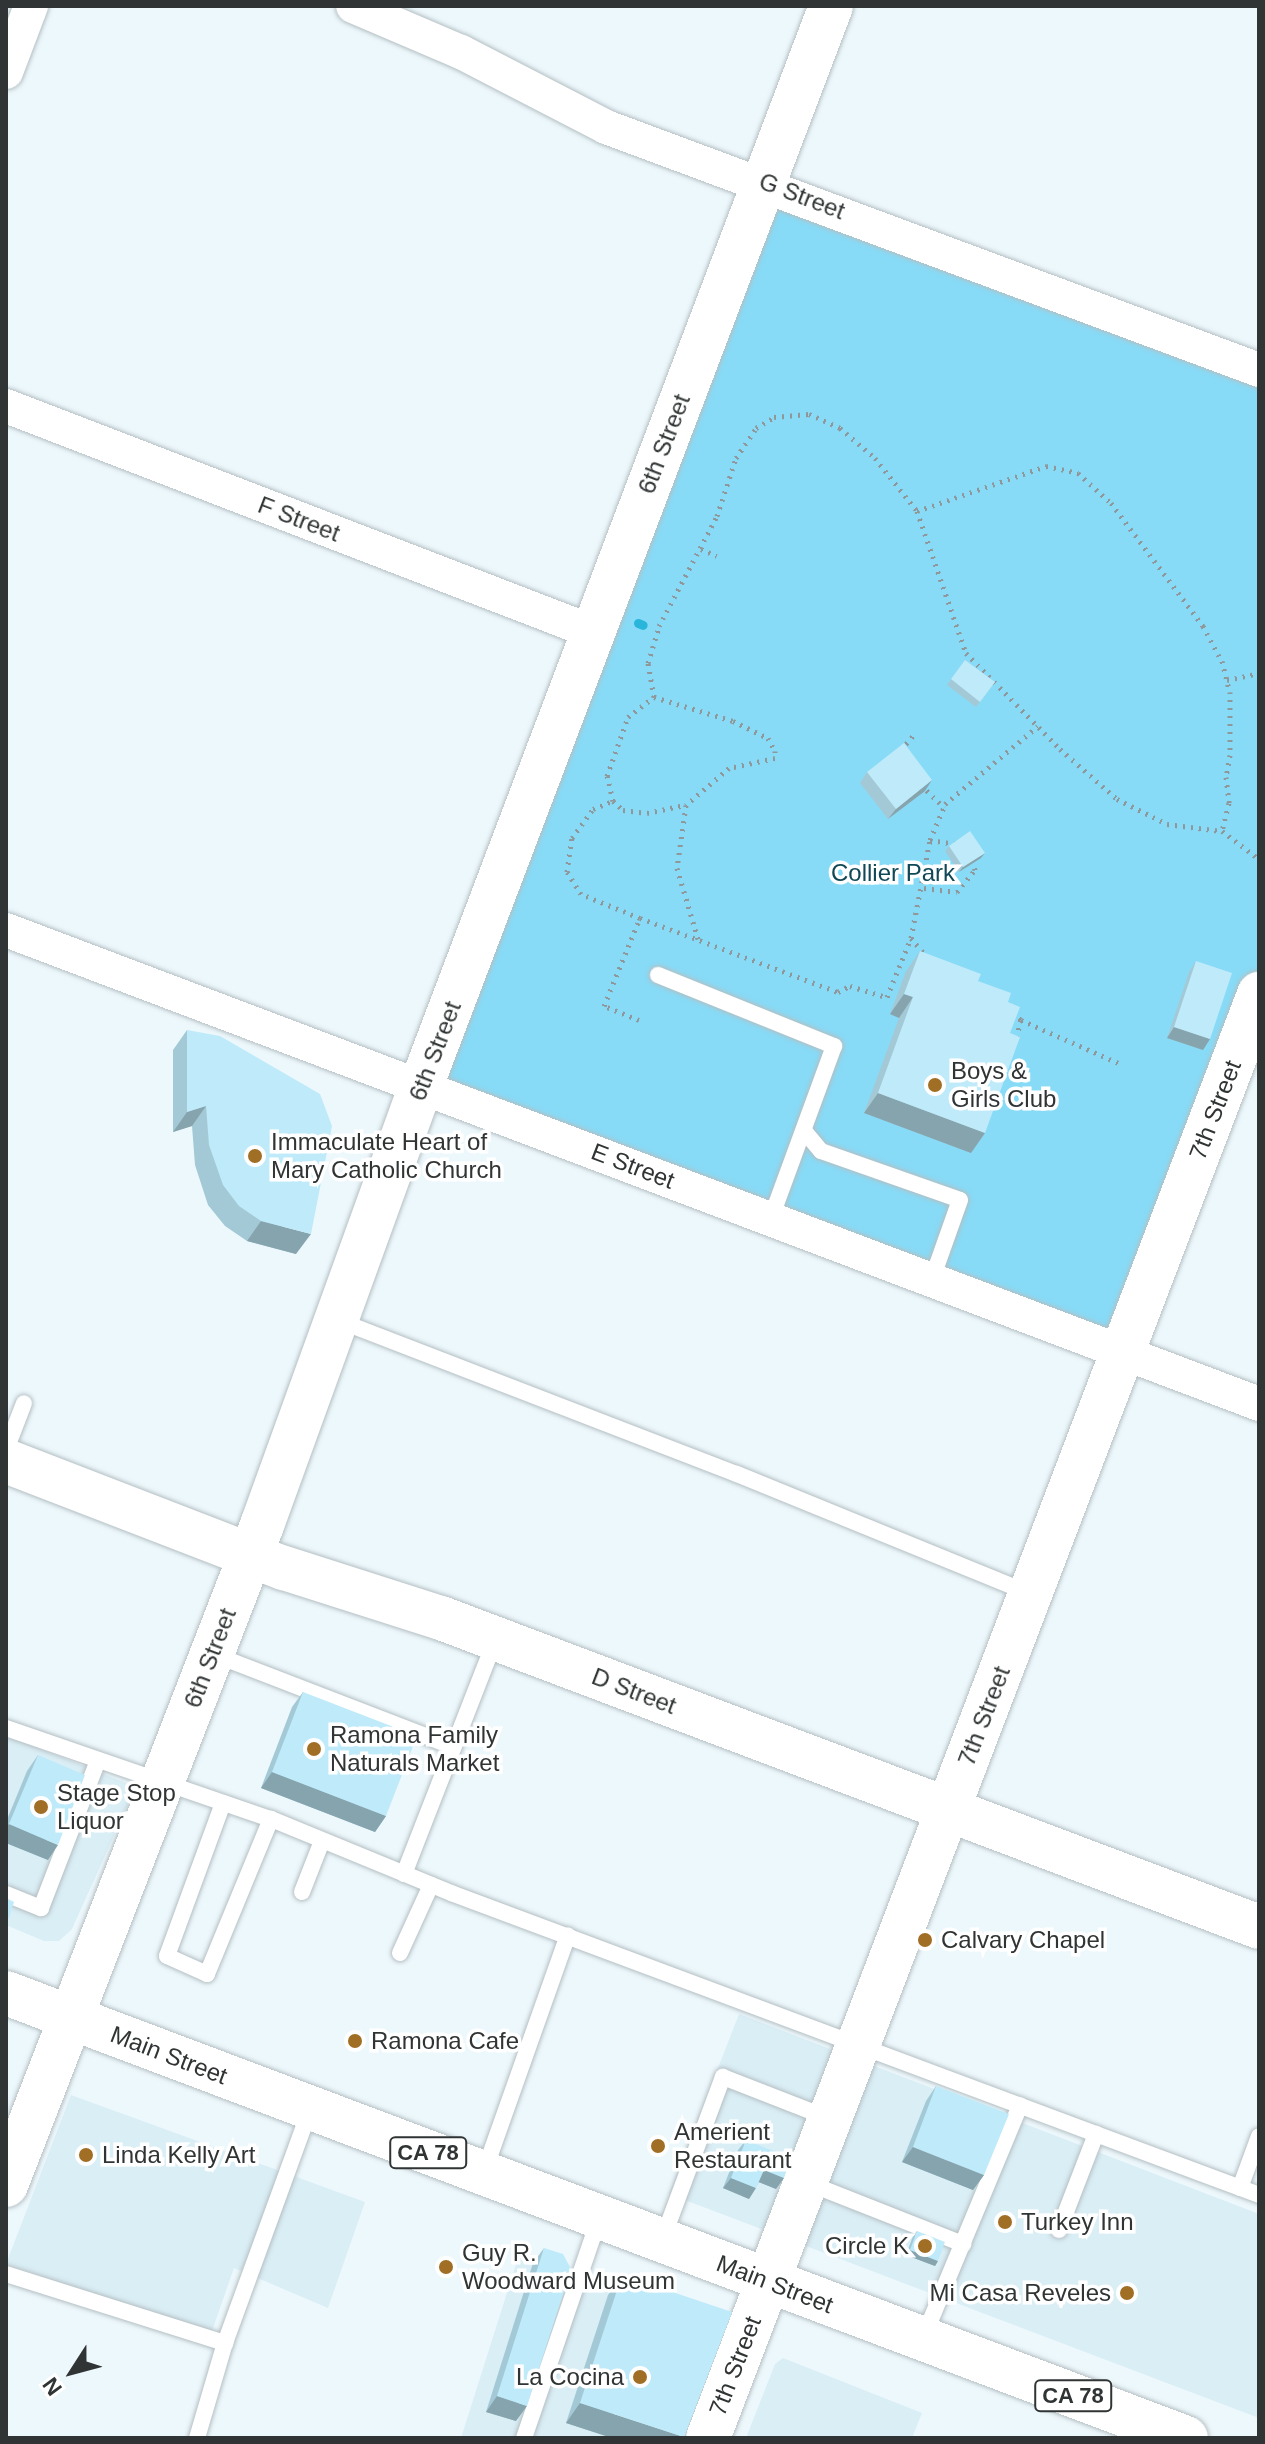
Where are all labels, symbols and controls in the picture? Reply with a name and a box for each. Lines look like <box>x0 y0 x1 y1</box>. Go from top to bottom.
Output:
street label: G Street <box>755 167 849 225</box>
street label: 6th Street <box>632 390 696 498</box>
street label: F Street <box>254 490 344 548</box>
park label: Collier Park <box>831 859 955 887</box>
street label: 6th Street <box>403 997 467 1105</box>
street label: 7th Street <box>1183 1056 1247 1164</box>
place label: Boys & Girls Club <box>951 1057 1056 1113</box>
marker: Boys & Girls Club <box>926 1076 944 1094</box>
place label: Immaculate Heart of Mary Catholic Church <box>271 1128 502 1184</box>
street label: E Street <box>587 1137 679 1195</box>
marker: Immaculate Heart of Mary Catholic Church <box>246 1147 264 1165</box>
street label: 6th Street <box>178 1604 242 1712</box>
street label: D Street <box>588 1662 680 1720</box>
street label: 7th Street <box>952 1662 1016 1770</box>
place label: Ramona Family Naturals Market <box>330 1721 499 1777</box>
marker: Ramona Family Naturals Market <box>305 1740 323 1758</box>
place label: Stage Stop Liquor <box>57 1779 176 1835</box>
marker: Stage Stop Liquor <box>32 1798 50 1816</box>
place label: Calvary Chapel <box>941 1926 1105 1954</box>
marker: Calvary Chapel <box>916 1931 934 1949</box>
street label: Main Street <box>107 2020 231 2090</box>
place label: Ramona Cafe <box>371 2027 519 2055</box>
marker: Ramona Cafe <box>346 2032 364 2050</box>
place label: Amerient Restaurant <box>674 2118 791 2174</box>
road number: CA 78 <box>388 2135 468 2171</box>
marker: Amerient Restaurant <box>649 2137 667 2155</box>
place label: Linda Kelly Art <box>102 2141 257 2169</box>
marker: Linda Kelly Art <box>77 2146 95 2164</box>
place label: Turkey Inn <box>1021 2208 1133 2236</box>
marker: Turkey Inn <box>996 2213 1014 2231</box>
place label: Circle K <box>825 2232 909 2260</box>
marker: Circle K <box>916 2237 934 2255</box>
place label: Guy R. Woodward Museum <box>462 2239 675 2295</box>
street label: Main Street <box>713 2249 837 2319</box>
marker: Guy R. Woodward Museum <box>437 2258 455 2276</box>
place label: Mi Casa Reveles <box>930 2279 1111 2307</box>
marker: Mi Casa Reveles <box>1118 2284 1136 2302</box>
street label: 7th Street <box>703 2312 767 2420</box>
north arrow <box>32 2332 112 2412</box>
place label: La Cocina <box>516 2363 624 2391</box>
marker: La Cocina <box>631 2368 649 2386</box>
text: N <box>37 2373 67 2400</box>
road number: CA 78 <box>1033 2378 1113 2414</box>

